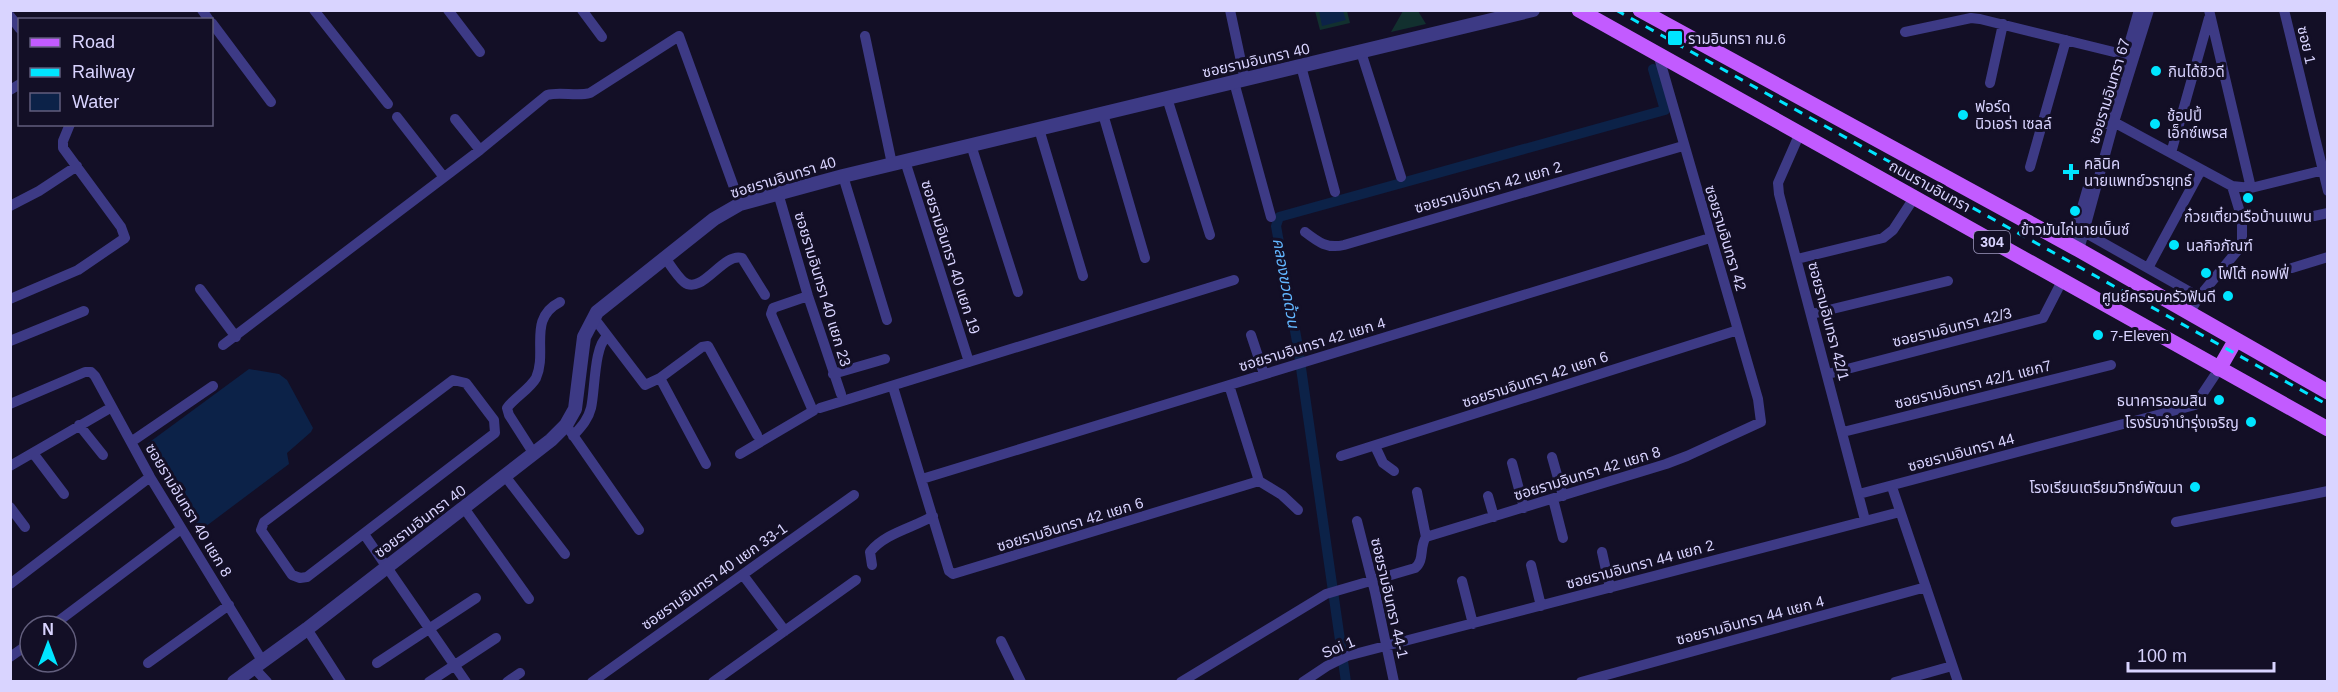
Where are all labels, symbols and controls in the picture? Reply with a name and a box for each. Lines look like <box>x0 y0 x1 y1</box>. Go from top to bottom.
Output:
legend <box>18 18 213 126</box>
street label: ซอย 1 <box>2294 24 2320 66</box>
marker: รามอินทรา กม.6 <box>1666 29 1684 47</box>
place label: รามอินทรา กม.6 <box>1688 30 1786 47</box>
text: Road <box>72 32 115 52</box>
street label: ซอยรามอินทรา 67 <box>2085 36 2133 146</box>
street label: ซอยรามอินทรา 40 <box>1201 39 1311 81</box>
text: Railway <box>72 62 135 82</box>
place label: กินได้ชิวดี <box>2168 63 2225 80</box>
marker: กินได้ชิวดี <box>2149 64 2163 78</box>
text: Water <box>72 92 119 112</box>
place label: ฟอร์ด นิวเอร่า เซลล์ <box>1975 98 2052 132</box>
place label: ช้อปปี้ เอ็กซ์เพรส <box>2167 105 2228 141</box>
marker: ฟอร์ด นิวเอร่า เซลล์ <box>1956 108 1970 122</box>
marker: ช้อปปี้ เอ็กซ์เพรส <box>2148 117 2162 131</box>
street label: ซอยรามอินทรา 40 <box>728 153 838 201</box>
place label: คลินิค นายแพทย์วรายุทธ์ <box>2084 155 2192 190</box>
street label: ถนนรามอินทรา <box>1886 157 1974 215</box>
street label: ซอยรามอินทรา 42 แยก 2 <box>1412 158 1564 216</box>
marker: คลินิค นายแพทย์วรายุทธ์ <box>2062 163 2080 181</box>
street label: ซอยรามอินทรา 40 แยก 19 <box>918 178 984 336</box>
street label: ซอยรามอินทรา 42 <box>1702 183 1750 293</box>
marker: ก๋วยเตี๋ยวเรือบ้านแพน <box>2241 191 2255 205</box>
marker: ข้าวมันไก่นายเบ็นซ์ <box>2068 204 2082 218</box>
place label: ก๋วยเตี๋ยวเรือบ้านแพน <box>2184 206 2312 225</box>
street label: ซอยรามอินทรา 40 แยก 23 <box>791 210 855 368</box>
place label: ข้าวมันไก่นายเบ็นซ์ <box>2021 221 2130 238</box>
road number: 304 <box>1974 231 2010 253</box>
water label: คลองขวดด้วน <box>1270 237 1302 330</box>
place label: นลกิจภัณฑ์ <box>2186 237 2253 254</box>
marker: นลกิจภัณฑ์ <box>2167 238 2181 252</box>
street label: ซอยรามอินทรา 42/1 <box>1805 260 1853 382</box>
place label: โฟโต้ คอฟฟี่ <box>2218 263 2289 282</box>
marker: โฟโต้ คอฟฟี่ <box>2199 266 2213 280</box>
place label: ศูนย์ครอบครัวฟันดี <box>2102 288 2216 306</box>
marker: ศูนย์ครอบครัวฟันดี <box>2221 289 2235 303</box>
street label: ซอยรามอินทรา 42/3 <box>1891 304 2013 350</box>
street label: ซอยรามอินทรา 42 แยก 4 <box>1237 314 1387 374</box>
place label: 7-Eleven <box>2110 327 2169 344</box>
marker: 7-Eleven <box>2091 328 2105 342</box>
street label: ซอยรามอินทรา 42 แยก 6 <box>1460 347 1610 411</box>
street label: ซอยรามอินทรา 42/1 แยก7 <box>1893 356 2053 412</box>
place label: ธนาคารออมสิน <box>2117 392 2207 409</box>
marker: ธนาคารออมสิน <box>2212 393 2226 407</box>
place label: โรงรับจำนำรุ่งเจริญ <box>2125 414 2239 432</box>
marker: โรงรับจำนำรุ่งเจริญ <box>2244 415 2258 429</box>
street label: ซอยรามอินทรา 44 <box>1906 430 2016 474</box>
street label: ซอยรามอินทรา 40 แยก 8 <box>142 440 236 580</box>
street label: ซอยรามอินทรา 42 แยก 8 <box>1512 443 1662 503</box>
place label: โรงเรียนเตรียมวิทย์พัฒนา <box>2030 479 2183 496</box>
marker: โรงเรียนเตรียมวิทย์พัฒนา <box>2188 480 2202 494</box>
street label: ซอยรามอินทรา 40 <box>371 481 469 561</box>
street label: ซอยรามอินทรา 42 แยก 6 <box>995 494 1145 554</box>
street label: ซอยรามอินทรา 40 แยก 33-1 <box>638 519 790 633</box>
street label: ซอยรามอินทรา 44-1 <box>1368 536 1412 660</box>
street label: ซอยรามอินทรา 44 แยก 2 <box>1564 536 1716 592</box>
street label: ซอยรามอินทรา 44 แยก 4 <box>1674 592 1826 648</box>
north arrow <box>18 614 78 674</box>
text: N <box>42 621 54 638</box>
street label: Soi 1 <box>1319 633 1357 661</box>
scale bar <box>2128 635 2274 673</box>
text: 100 m <box>2137 646 2187 666</box>

